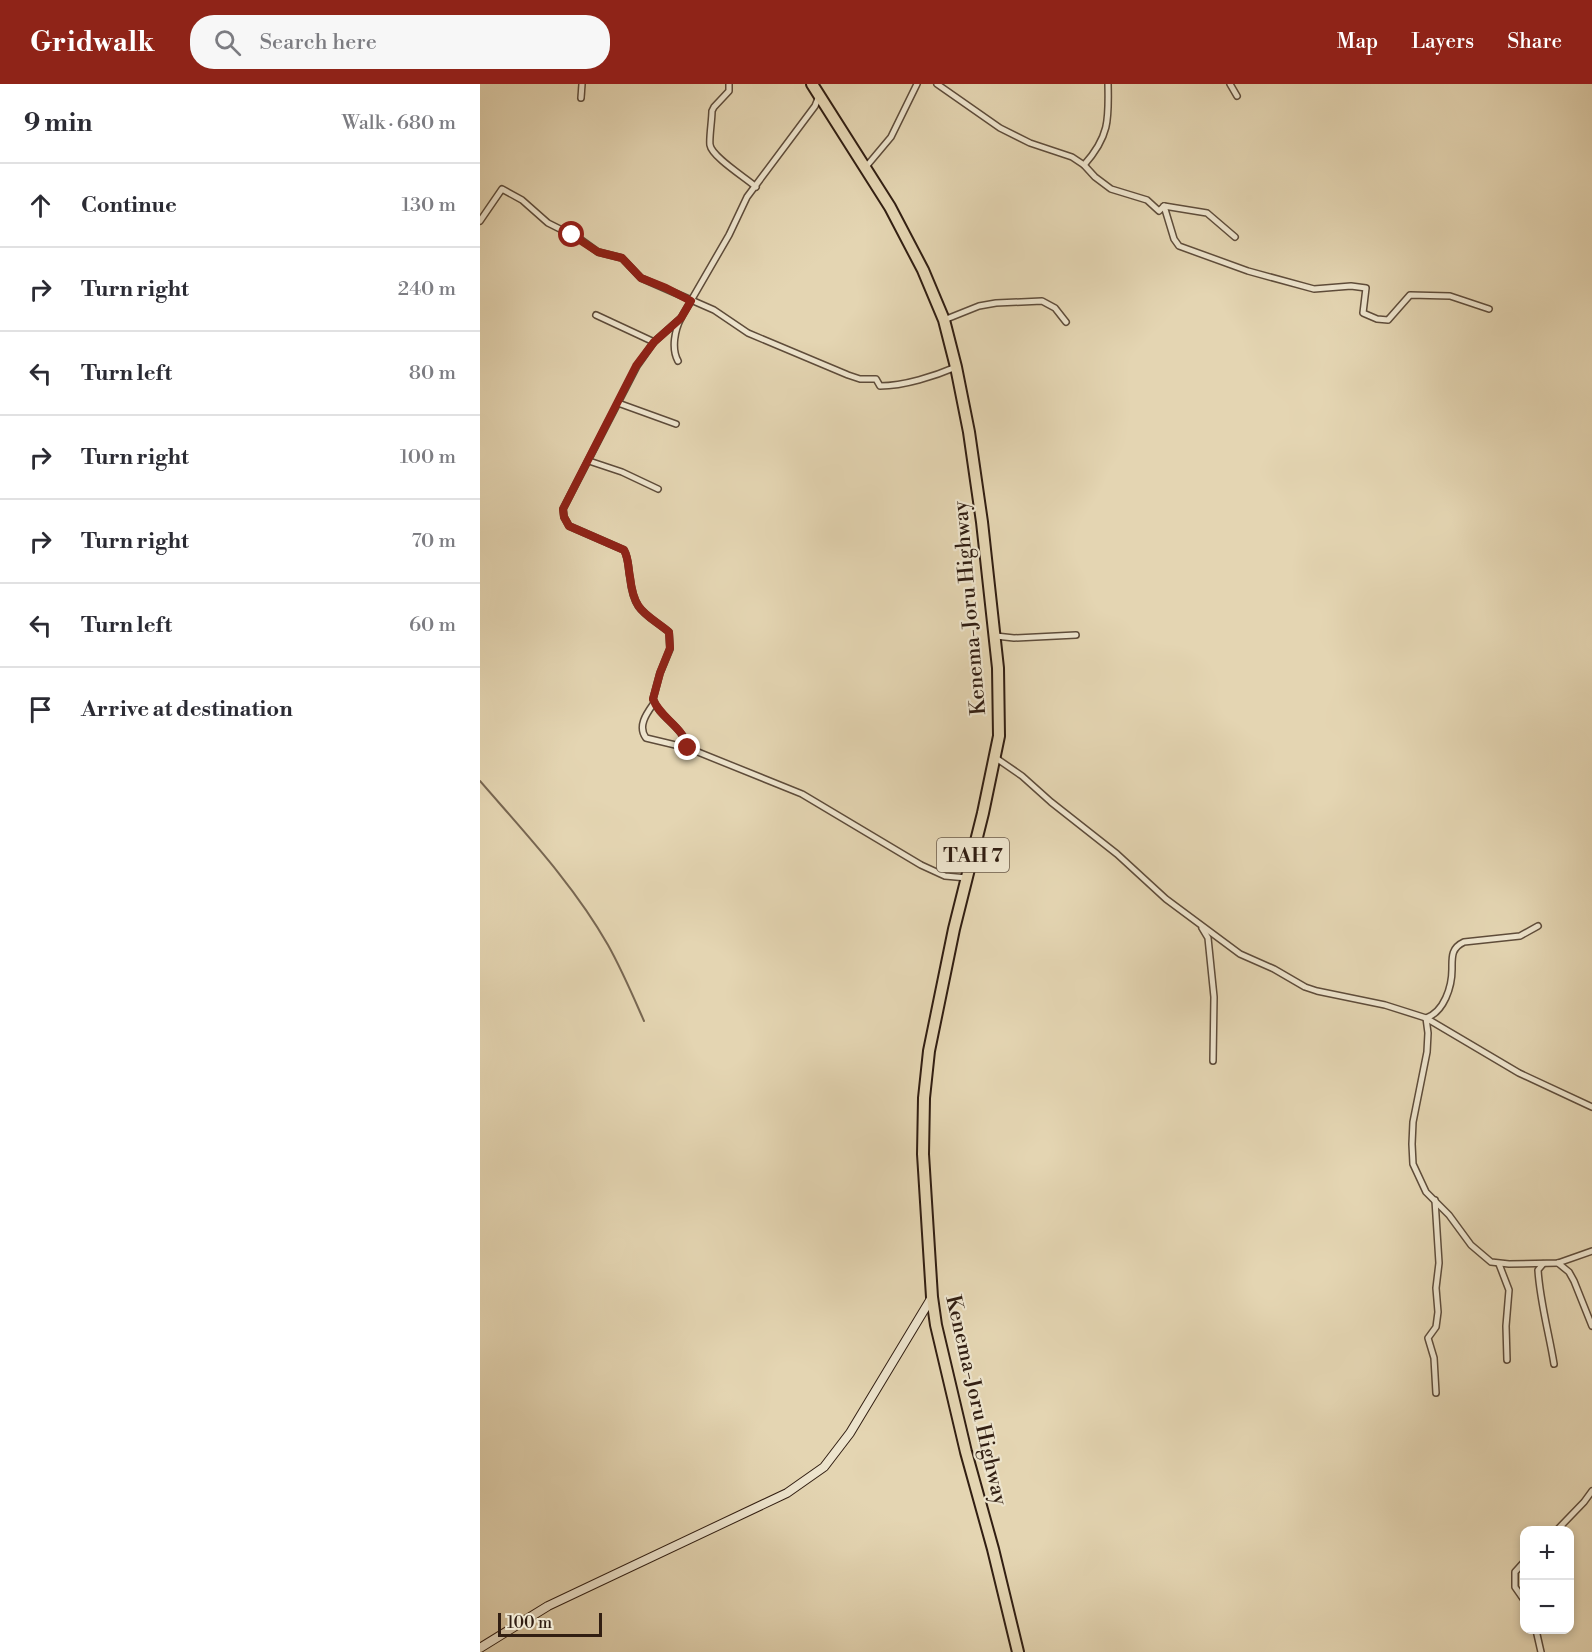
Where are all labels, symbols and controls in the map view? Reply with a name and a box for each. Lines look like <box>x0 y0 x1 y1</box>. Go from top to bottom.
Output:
search box <box>190 15 610 69</box>
text: Gridwalk <box>30 25 154 60</box>
icon: search <box>211 26 244 59</box>
text: Search here <box>259 29 377 56</box>
text: Map <box>1337 29 1378 55</box>
text: Layers <box>1411 29 1474 55</box>
text: Share <box>1507 29 1562 55</box>
text: 9 min <box>24 107 92 139</box>
text: Walk · 680 m <box>342 111 456 136</box>
icon: ahead <box>24 189 57 222</box>
text: Continue <box>81 192 177 219</box>
text: 130 m <box>401 193 456 218</box>
route start <box>558 221 584 247</box>
icon: right <box>24 273 57 306</box>
text: Turn right <box>81 276 189 303</box>
text: 240 m <box>398 277 456 302</box>
icon: left <box>24 357 57 390</box>
text: Turn left <box>81 360 172 387</box>
text: 80 m <box>409 361 456 386</box>
icon: right <box>24 441 57 474</box>
text: Turn right <box>81 444 189 471</box>
text: 100 m <box>400 445 456 470</box>
street label: Kenema-Joru Highway <box>948 499 992 716</box>
icon: right <box>24 525 57 558</box>
text: Turn right <box>81 528 189 555</box>
text: 70 m <box>412 529 456 554</box>
icon: left <box>24 609 57 642</box>
text: Turn left <box>81 612 172 639</box>
text: 60 m <box>409 613 456 638</box>
icon: arrive <box>24 693 57 726</box>
text: Arrive at destination <box>81 696 293 723</box>
route end <box>674 734 700 760</box>
road number: TAH 7 <box>937 838 1009 872</box>
street label: Kenema-Joru Highway <box>939 1293 1013 1509</box>
map controls <box>1520 1526 1574 1634</box>
button: + <box>1520 1526 1574 1580</box>
button: − <box>1520 1580 1574 1634</box>
scale bar <box>498 1610 602 1638</box>
text: 100 m <box>507 1613 552 1633</box>

